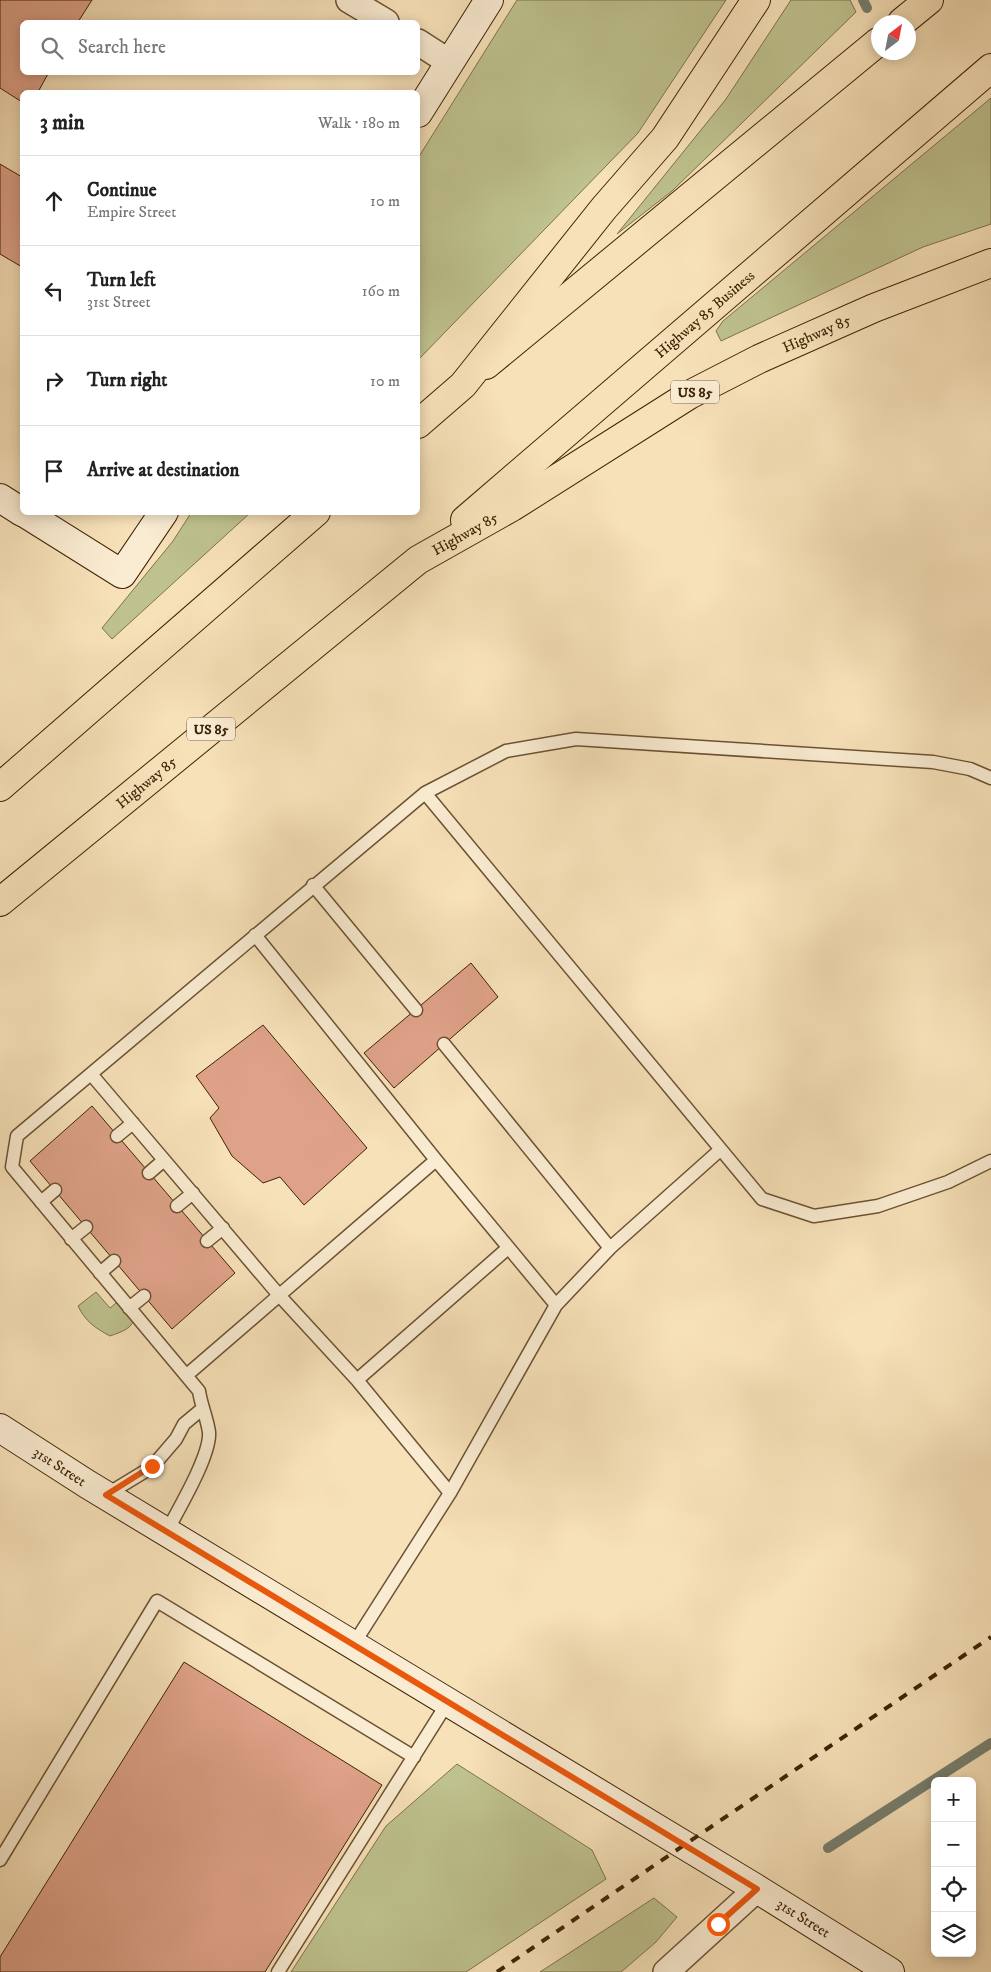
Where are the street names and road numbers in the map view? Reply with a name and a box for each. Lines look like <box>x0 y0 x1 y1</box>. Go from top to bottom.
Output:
street label: Highway 85 Business <box>651 266 759 363</box>
street label: Highway 85 <box>780 310 854 357</box>
road number: US 85 <box>671 381 719 404</box>
street label: Highway 85 <box>429 508 502 560</box>
road number: US 85 <box>187 718 235 741</box>
street label: Highway 85 <box>112 752 181 813</box>
street label: 31st Street <box>29 1443 90 1491</box>
street label: 31st Street <box>773 1894 834 1942</box>

